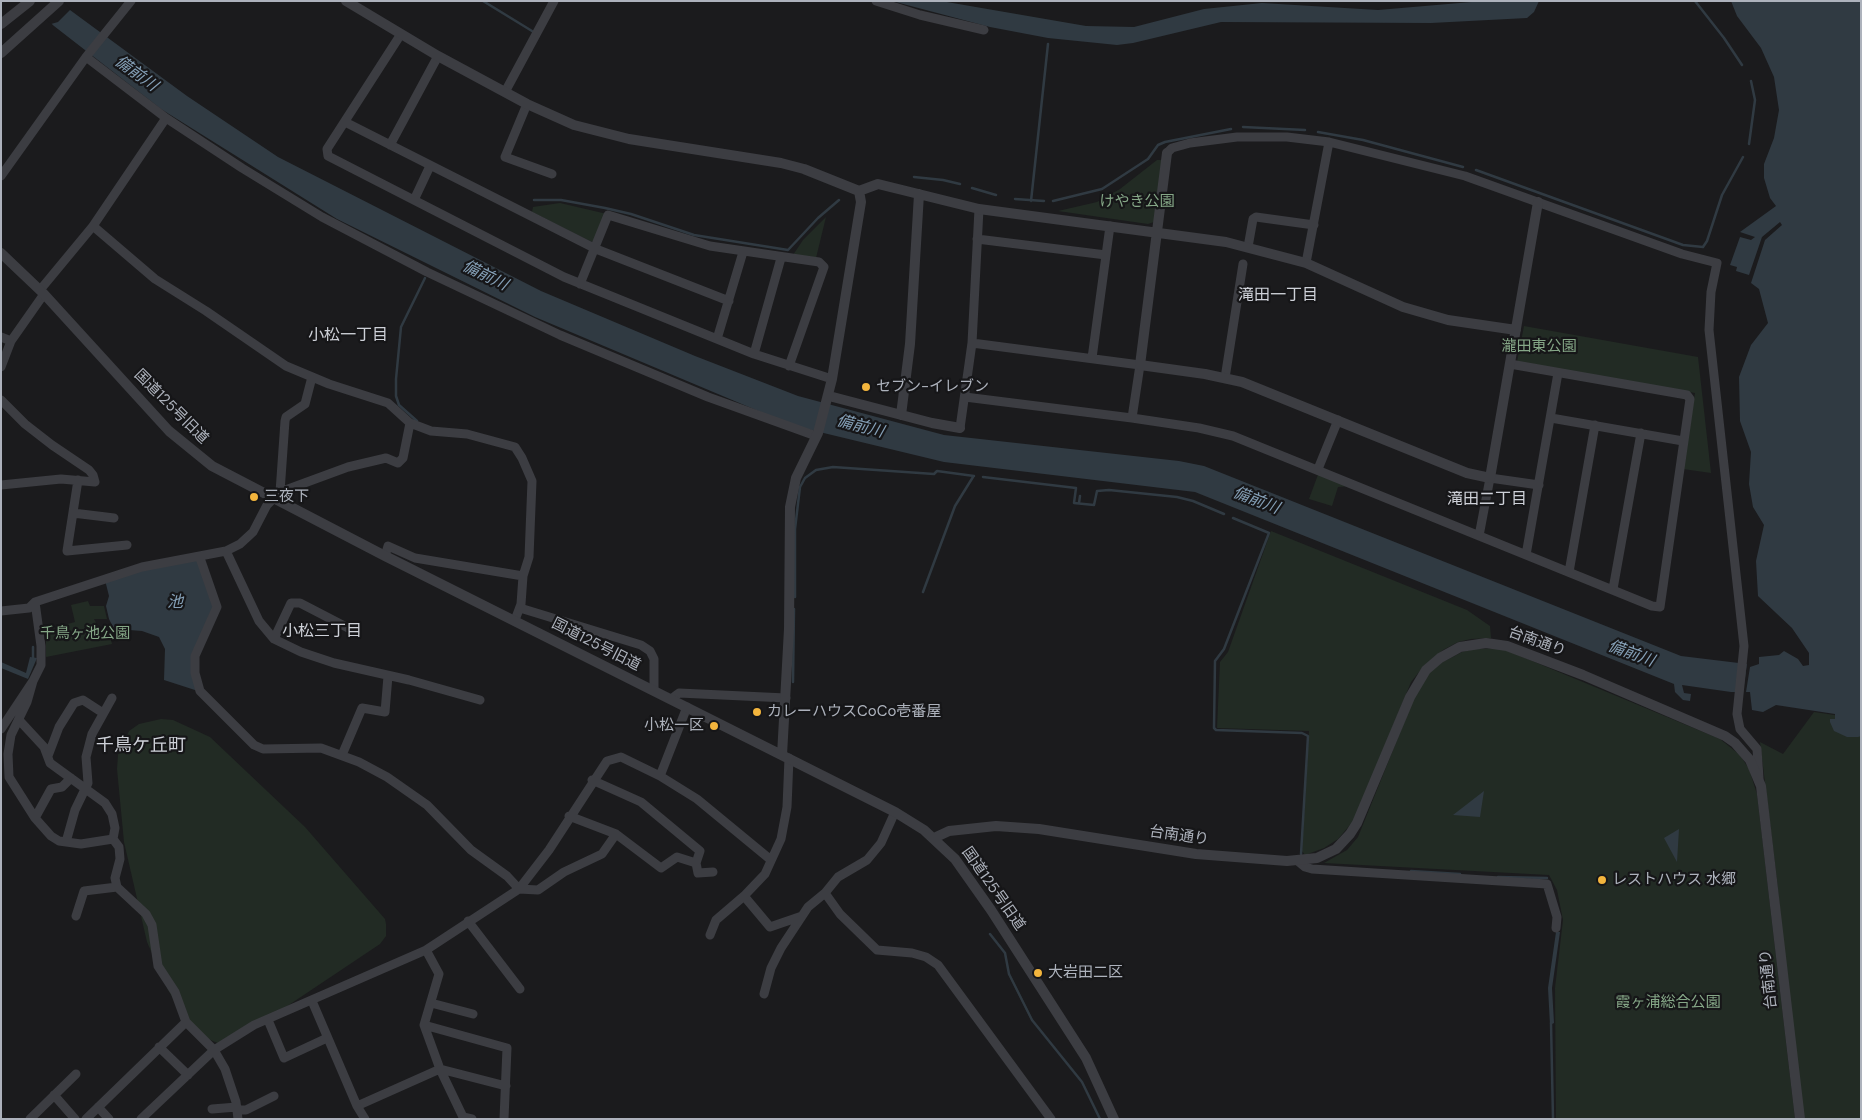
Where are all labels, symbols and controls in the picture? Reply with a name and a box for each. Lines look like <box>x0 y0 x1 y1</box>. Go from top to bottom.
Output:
water label: 備前川 <box>111 52 161 96</box>
park label: けやき公園 <box>1100 193 1174 211</box>
water label: 備前川 <box>459 257 511 295</box>
district label: 滝田一丁目 <box>1238 286 1318 306</box>
district label: 小松一丁目 <box>308 326 388 346</box>
park label: 瀧田東公園 <box>1502 338 1576 356</box>
street label: 国道125号旧道 <box>130 366 212 448</box>
place label: セブン-イレブン <box>876 378 989 396</box>
marker: セブン-イレブン <box>860 381 872 393</box>
water label: 備前川 <box>834 412 886 442</box>
water label: 備前川 <box>1230 483 1282 519</box>
place label: 三夜下 <box>264 488 309 506</box>
district label: 滝田二丁目 <box>1447 490 1527 510</box>
marker: 三夜下 <box>248 491 260 503</box>
water label: 池 <box>167 593 183 613</box>
street label: 国道125号旧道 <box>548 615 644 675</box>
district label: 小松三丁目 <box>282 622 362 642</box>
street label: 台南通り <box>1506 623 1568 661</box>
park label: 千鳥ヶ池公園 <box>40 625 130 643</box>
water label: 備前川 <box>1605 637 1657 671</box>
place label: カレーハウスCoCo壱番屋 <box>767 703 941 721</box>
marker: カレーハウスCoCo壱番屋 <box>751 706 763 718</box>
place label: 小松一区 <box>644 717 704 735</box>
marker: 小松一区 <box>708 720 720 732</box>
district label: 千鳥ケ丘町 <box>96 735 186 757</box>
street label: 台南通り <box>1148 823 1210 849</box>
street label: 国道125号旧道 <box>958 844 1028 934</box>
place label: レストハウス 水郷 <box>1612 871 1736 889</box>
marker: レストハウス 水郷 <box>1596 874 1608 886</box>
street label: 台南通り <box>1757 948 1781 1010</box>
place label: 大岩田二区 <box>1048 964 1123 982</box>
marker: 大岩田二区 <box>1032 967 1044 979</box>
park label: 霞ヶ浦総合公園 <box>1616 994 1720 1012</box>

